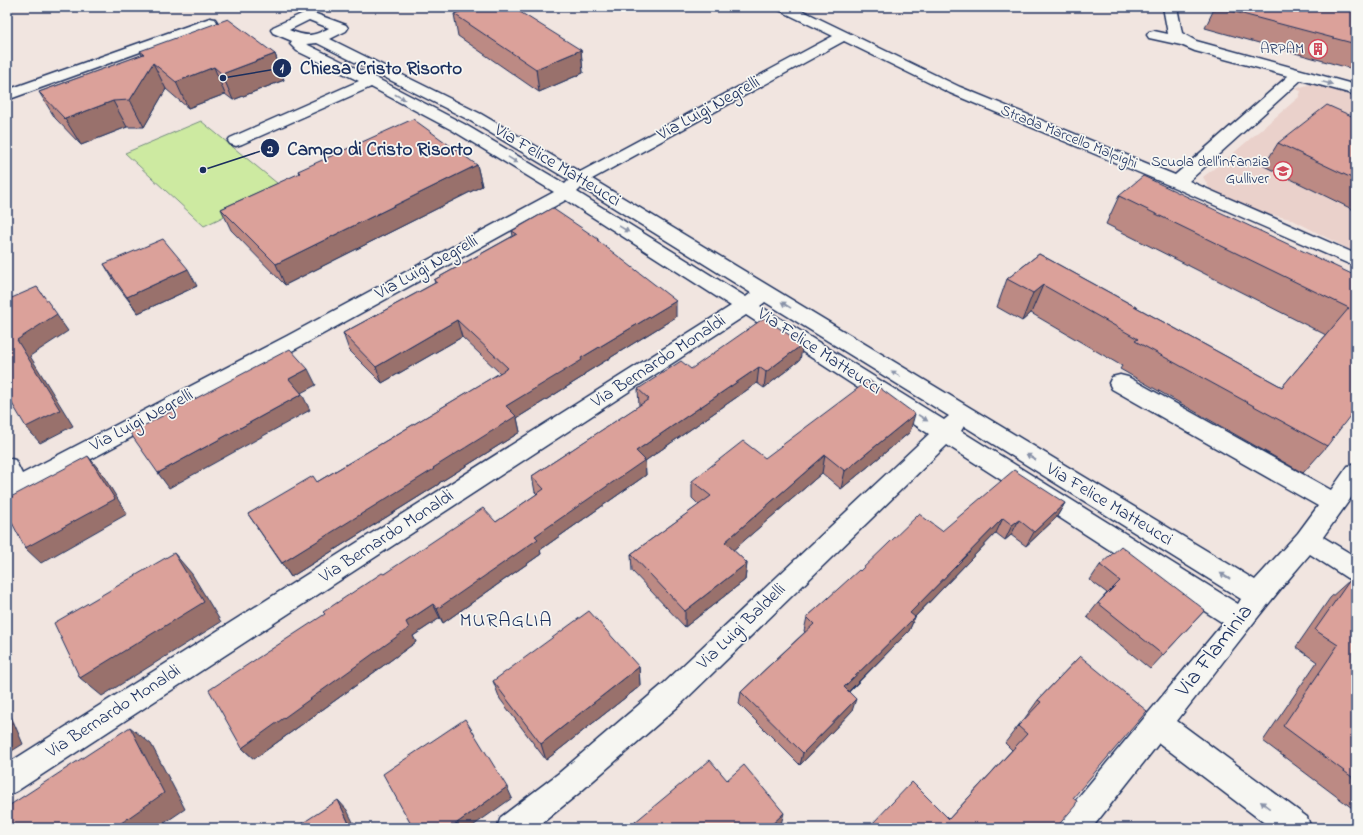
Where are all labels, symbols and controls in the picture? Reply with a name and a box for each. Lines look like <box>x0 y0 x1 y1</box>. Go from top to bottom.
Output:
place label: ARPAM <box>1260 38 1304 60</box>
building icon: ARPAM <box>1307 38 1329 60</box>
callout: Chiesa Cristo Risorto <box>272 52 470 83</box>
text: Chiesa Cristo Risorto <box>300 56 462 83</box>
text: 1 <box>280 60 284 78</box>
street label: Via Luigi Negrelli <box>652 70 766 149</box>
one-way arrow <box>1321 80 1333 86</box>
one-way arrow <box>394 93 406 100</box>
street label: Strada Marcello Malpighi <box>997 99 1141 175</box>
street label: Via Felice Matteucci <box>488 117 625 214</box>
callout: Campo di Cristo Risorto <box>260 133 481 164</box>
text: Campo di Cristo Risorto <box>287 137 473 164</box>
text: 2 <box>266 141 273 159</box>
place label: Scuola dell'infanzia Gulliver <box>1151 151 1269 190</box>
one-way arrow <box>507 157 519 164</box>
school or university icon: Scuola dell'infanzia Gulliver <box>1272 160 1294 182</box>
one-way arrow <box>618 225 630 232</box>
street label: Via Luigi Negrelli <box>370 229 484 308</box>
street label: Via Felice Matteucci <box>751 301 886 402</box>
one-way arrow <box>781 301 791 309</box>
street label: Via Bernardo Monaldi <box>586 309 731 416</box>
one-way arrow <box>891 370 902 378</box>
street label: Via Luigi Negrelli <box>85 383 199 461</box>
one-way arrow <box>917 415 929 422</box>
one-way arrow <box>1026 453 1036 461</box>
street label: Via Felice Matteucci <box>1040 456 1177 553</box>
street label: Via Bernardo Monaldi <box>314 484 459 591</box>
one-way arrow <box>1220 572 1230 580</box>
street label: Via Luigi Baldelli <box>691 578 793 678</box>
street label: Via Flaminia <box>1168 598 1262 705</box>
district label: MURAGLIA <box>459 607 553 636</box>
street label: Via Bernardo Monaldi <box>41 659 186 766</box>
one-way arrow <box>1259 800 1270 809</box>

